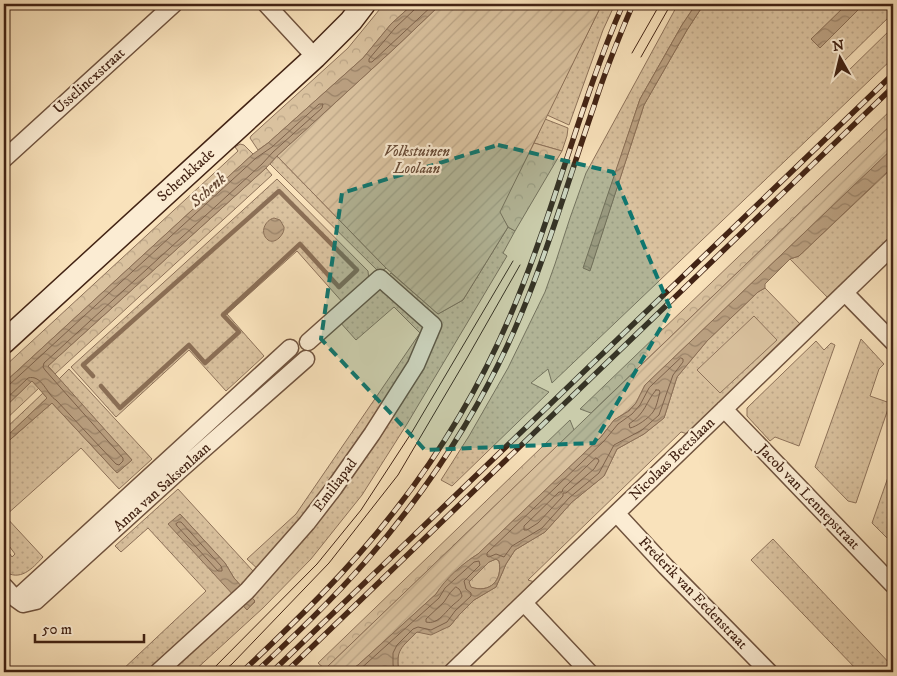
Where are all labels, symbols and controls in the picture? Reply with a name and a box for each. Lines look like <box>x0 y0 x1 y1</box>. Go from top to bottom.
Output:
north arrow <box>814 32 864 82</box>
text: N <box>831 36 846 56</box>
street label: Usselincxstraat <box>49 44 129 118</box>
park label: Volkstuinen Loolaan <box>384 142 450 178</box>
street label: Schenkkade <box>154 145 218 205</box>
water label: Schenk <box>186 169 230 211</box>
street label: Nicolaas Beetslaan <box>625 413 719 505</box>
street label: Anna van Saksenlaan <box>109 438 215 536</box>
street label: Jacob van Lennepstraat <box>752 439 864 554</box>
street label: Emiliapad <box>309 454 362 515</box>
street label: Frederik van Eedenstraat <box>634 533 752 653</box>
scale bar <box>35 611 144 643</box>
text: 50 m <box>42 620 72 639</box>

